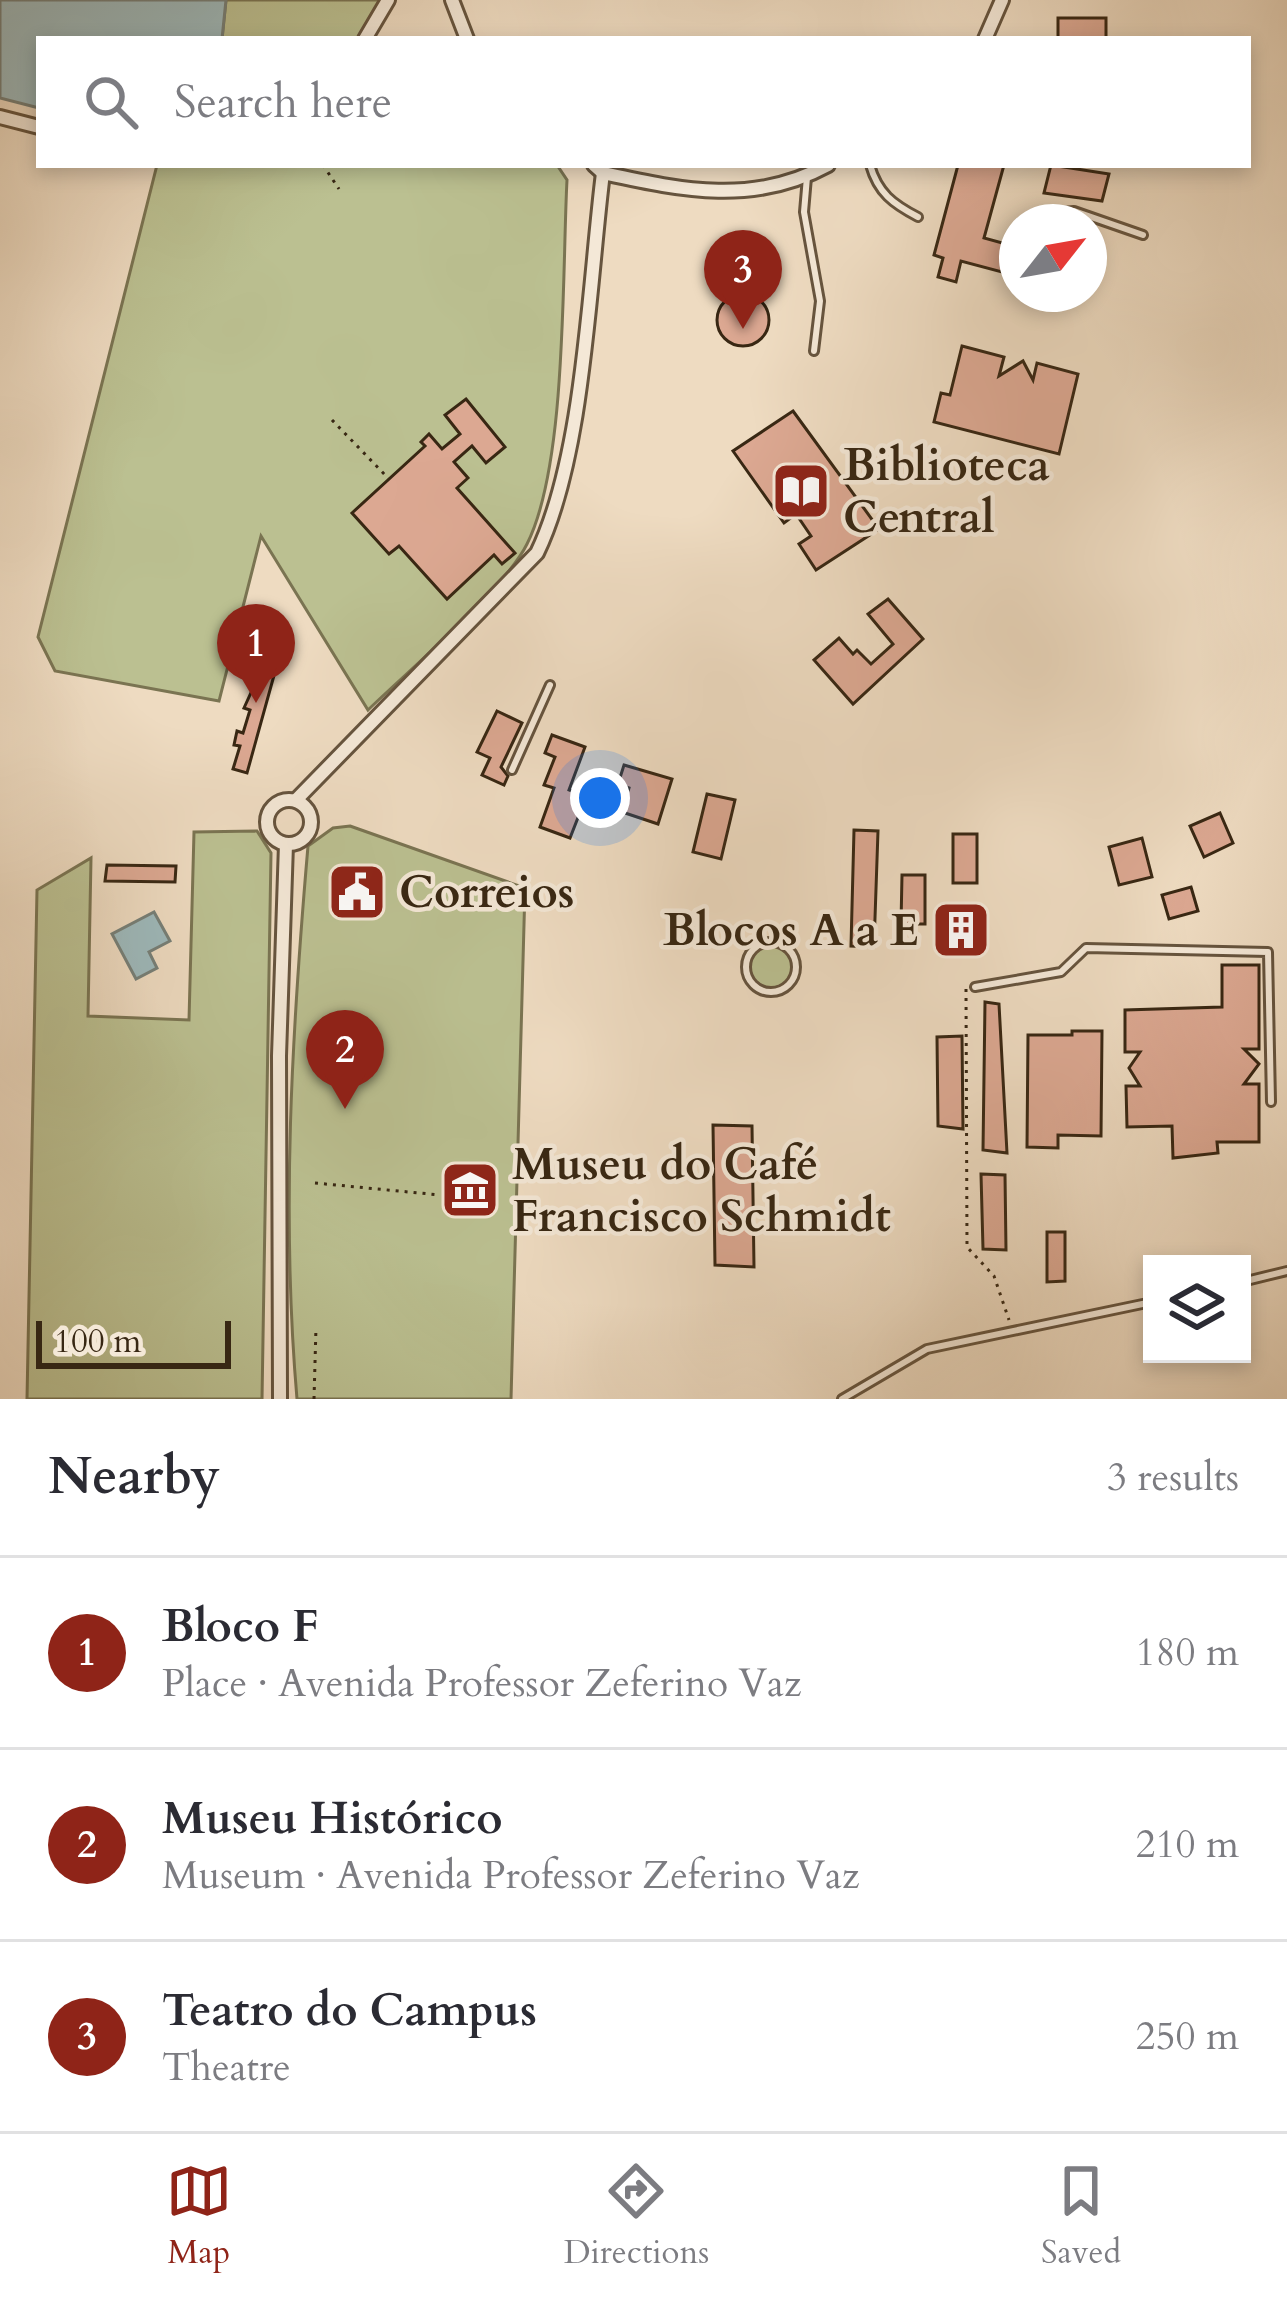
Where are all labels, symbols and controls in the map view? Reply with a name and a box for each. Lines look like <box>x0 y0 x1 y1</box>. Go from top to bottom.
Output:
search box <box>36 36 1251 168</box>
icon: search <box>78 69 144 135</box>
text: Search here <box>174 72 392 133</box>
north arrow <box>999 204 1107 312</box>
pin: 3 <box>704 230 782 329</box>
place label: Biblioteca Central <box>843 435 1050 548</box>
library icon: Biblioteca Central <box>770 460 832 522</box>
pin: 1 <box>217 604 295 703</box>
your location <box>570 768 630 828</box>
public building icon: Correios <box>326 861 388 923</box>
place label: Correios <box>399 862 574 923</box>
building icon: Blocos A a E <box>930 899 992 961</box>
place label: Blocos A a E <box>663 900 919 961</box>
pin: 2 <box>306 1010 384 1109</box>
place label: Museu do Café Francisco Schmidt <box>512 1134 891 1247</box>
museum icon: Museu do Café Francisco Schmidt <box>439 1159 501 1221</box>
map controls <box>1143 1255 1251 1363</box>
button: layers <box>1143 1255 1251 1363</box>
scale bar <box>36 1315 231 1368</box>
text: 100 m <box>54 1319 141 1364</box>
text: Nearby <box>48 1442 220 1512</box>
text: 3 results <box>1107 1451 1239 1504</box>
text: Bloco F <box>162 1596 319 1657</box>
text: 1 <box>77 1626 97 1679</box>
text: 180 m <box>1136 1626 1239 1679</box>
text: Place · Avenida Professor Zeferino Vaz <box>162 1657 801 1710</box>
text: Museu Histórico <box>162 1788 503 1849</box>
text: 2 <box>77 1818 97 1871</box>
text: 210 m <box>1136 1818 1239 1871</box>
text: Museum · Avenida Professor Zeferino Vaz <box>162 1849 859 1902</box>
text: Teatro do Campus <box>162 1980 537 2041</box>
text: 3 <box>77 2010 97 2063</box>
text: 250 m <box>1136 2010 1239 2063</box>
text: Theatre <box>162 2041 291 2094</box>
tab: Map <box>166 2158 232 2275</box>
tab: Directions <box>564 2158 709 2275</box>
tab: Saved <box>1041 2158 1121 2275</box>

